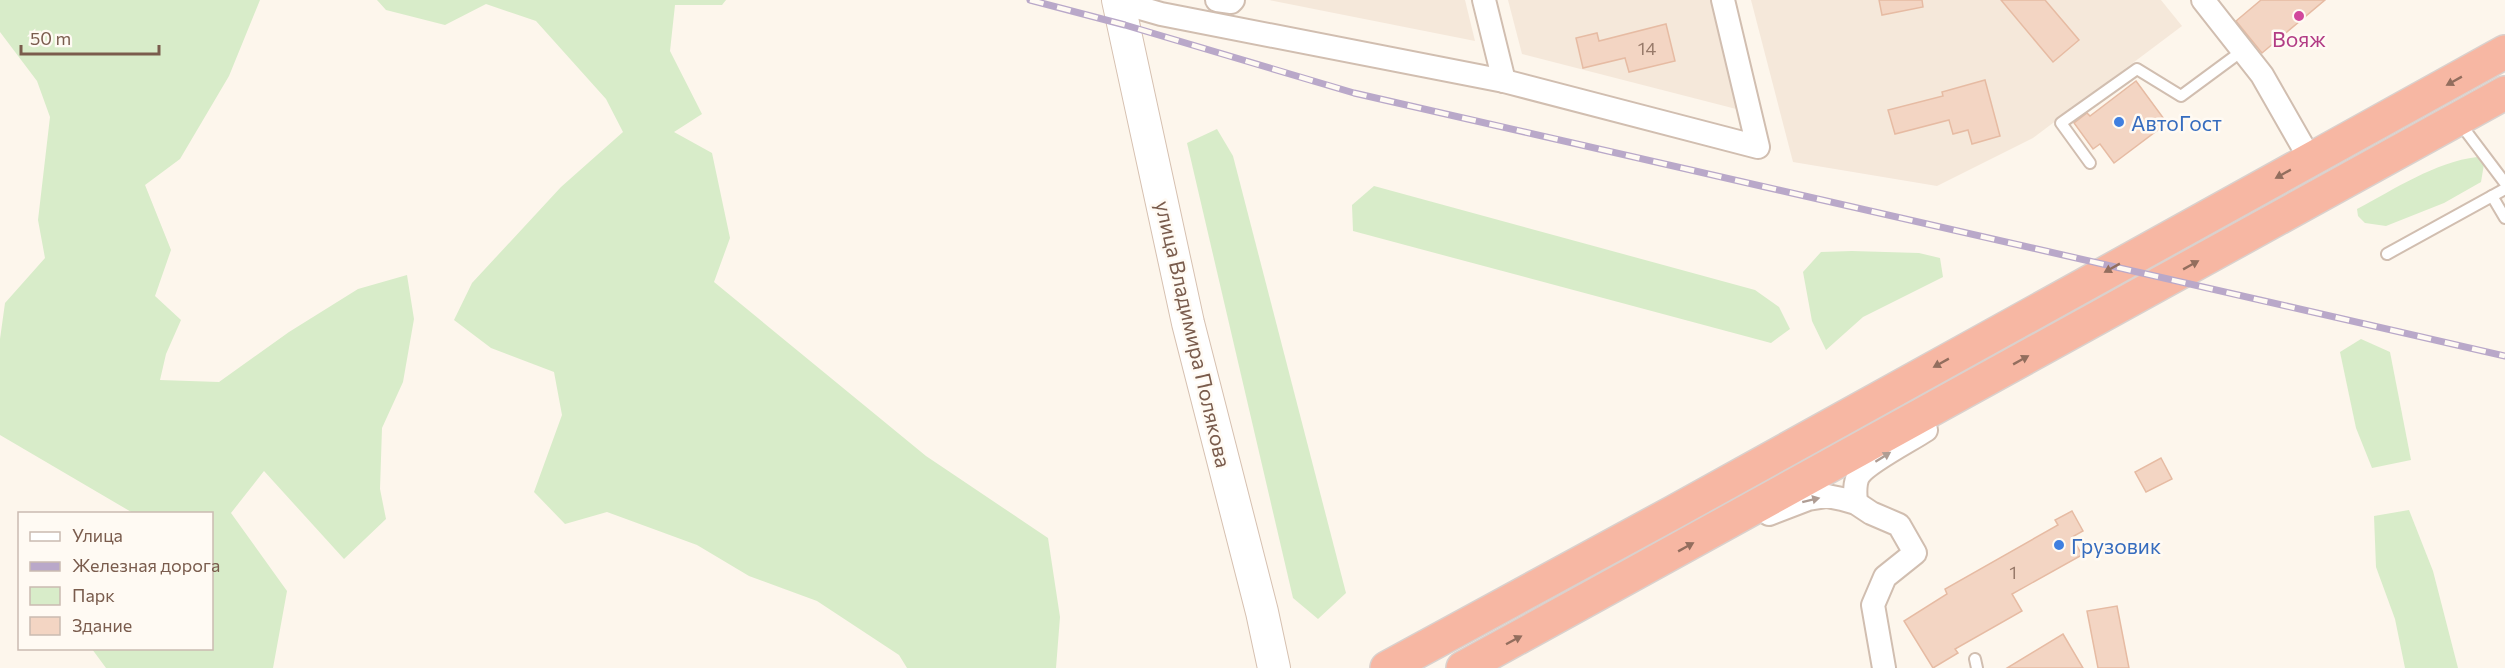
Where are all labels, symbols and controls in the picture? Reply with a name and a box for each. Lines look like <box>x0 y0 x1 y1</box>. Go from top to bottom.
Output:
marker: Вояж <box>2292 9 2306 23</box>
scale bar <box>21 18 159 56</box>
place label: Вояж <box>2272 26 2326 51</box>
text: 50 m <box>30 27 71 49</box>
house number: 14 <box>1638 37 1656 59</box>
one-way arrow <box>2445 76 2462 86</box>
place label: АвтоГост <box>2131 110 2222 135</box>
marker: АвтоГост <box>2112 115 2126 129</box>
one-way arrow <box>2275 169 2291 180</box>
street label: улица Владимира Полякова <box>1151 198 1237 470</box>
one-way arrow <box>2183 260 2200 270</box>
one-way arrow <box>2104 263 2120 274</box>
one-way arrow <box>2013 355 2030 365</box>
one-way arrow <box>1933 358 1950 368</box>
one-way arrow <box>1875 452 1891 463</box>
one-way arrow <box>1802 494 1820 504</box>
legend <box>18 512 213 650</box>
text: Улица <box>72 524 123 546</box>
place label: Грузовик <box>2071 533 2161 558</box>
marker: Грузовик <box>2052 538 2066 552</box>
one-way arrow <box>1677 542 1694 552</box>
text: Железная дорога <box>72 554 220 576</box>
house number: 1 <box>2009 561 2017 583</box>
text: Парк <box>72 584 115 606</box>
text: Здание <box>72 614 132 636</box>
one-way arrow <box>1506 635 1523 645</box>

